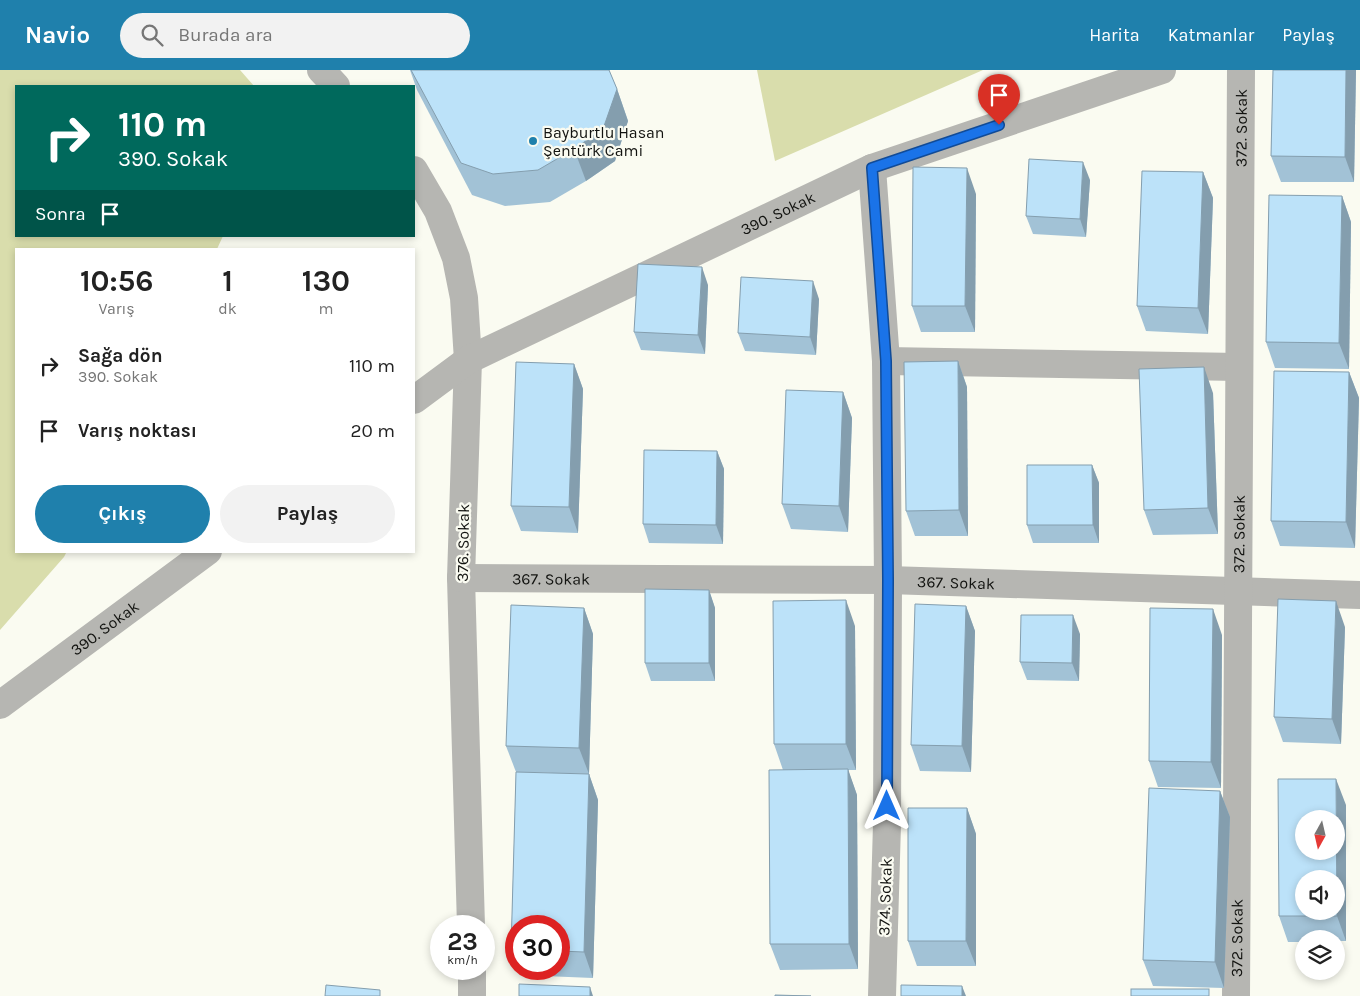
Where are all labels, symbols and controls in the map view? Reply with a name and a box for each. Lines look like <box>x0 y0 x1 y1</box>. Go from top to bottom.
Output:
search box <box>120 13 470 58</box>
text: Navio <box>25 21 90 49</box>
icon: search <box>138 21 166 49</box>
text: Burada ara <box>178 24 273 46</box>
text: Harita <box>1089 24 1140 46</box>
text: Katmanlar <box>1168 24 1254 46</box>
text: Paylaş <box>1282 24 1335 46</box>
pin <box>978 74 1020 125</box>
icon: arrive <box>985 81 1013 109</box>
street label: 372. Sokak <box>1231 89 1250 167</box>
text: 110 m <box>118 104 207 145</box>
icon: right <box>35 105 100 170</box>
place label: Bayburtlu Hasan Şentürk Cami <box>543 123 665 160</box>
marker: Bayburtlu Hasan Şentürk Cami <box>527 135 539 147</box>
text: 390. Sokak <box>118 146 228 172</box>
street label: 390. Sokak <box>737 187 818 239</box>
icon: arrive <box>96 200 124 228</box>
text: Sonra <box>35 203 86 225</box>
text: 10:56 <box>80 263 153 299</box>
text: 1 <box>222 263 233 299</box>
text: 130 <box>302 263 350 299</box>
text: Varış <box>99 299 135 318</box>
text: dk <box>218 299 237 318</box>
text: m <box>318 299 333 318</box>
text: Sağa dön <box>78 345 162 367</box>
icon: right <box>35 352 63 380</box>
text: 110 m <box>349 355 395 377</box>
text: 390. Sokak <box>78 367 158 386</box>
icon: arrive <box>35 417 63 445</box>
text: Varış noktası <box>78 420 197 442</box>
text: 20 m <box>350 420 395 442</box>
button: Çıkış <box>35 485 210 543</box>
button: Paylaş <box>220 485 395 543</box>
street label: 372. Sokak <box>1229 495 1248 573</box>
street label: 376. Sokak <box>453 504 473 582</box>
street label: 367. Sokak <box>512 569 590 588</box>
street label: 367. Sokak <box>917 571 995 593</box>
street label: 390. Sokak <box>67 596 142 659</box>
position arrow <box>860 779 912 831</box>
north arrow <box>1295 810 1345 860</box>
map controls <box>1295 810 1345 980</box>
street label: 374. Sokak <box>874 858 896 936</box>
button: sound <box>1295 870 1345 920</box>
street label: 372. Sokak <box>1227 899 1246 977</box>
speed limit sign: 30 <box>505 915 570 980</box>
text: 23 <box>447 927 478 956</box>
button: layers <box>1295 930 1345 980</box>
text: km/h <box>447 953 478 967</box>

